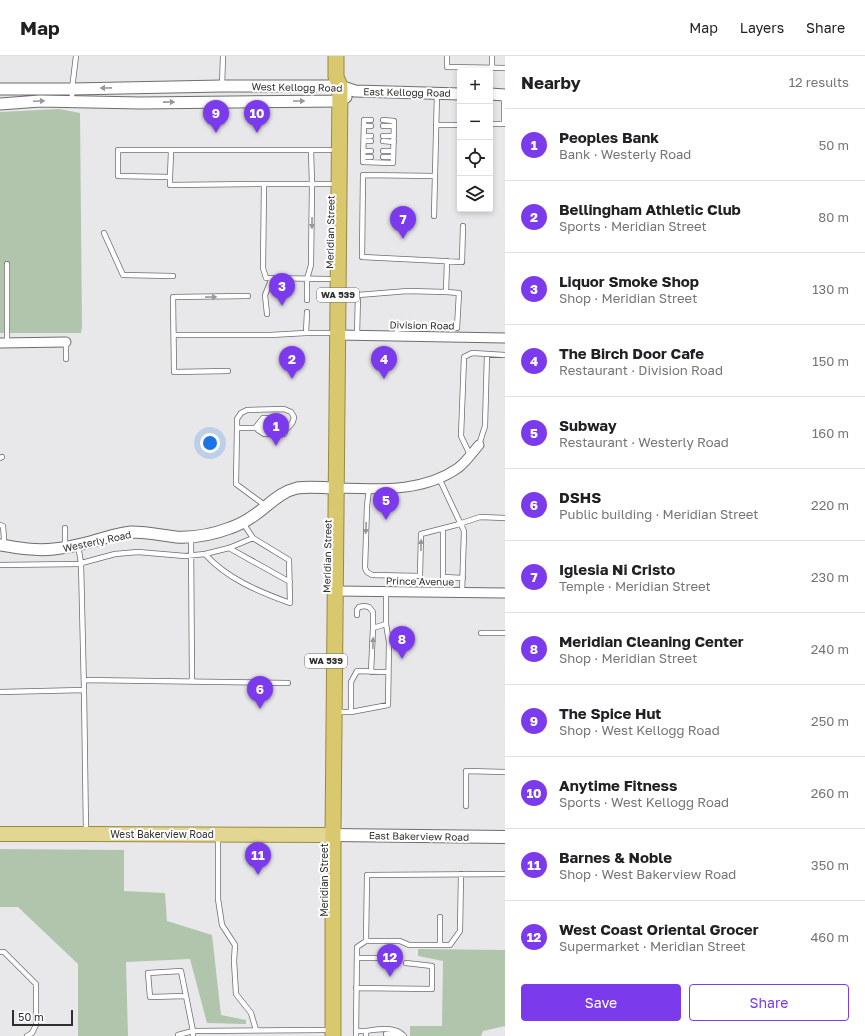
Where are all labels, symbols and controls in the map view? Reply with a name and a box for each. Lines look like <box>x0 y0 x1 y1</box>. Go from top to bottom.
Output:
text: Map <box>20 16 60 39</box>
text: Map <box>689 19 718 36</box>
text: Layers <box>740 19 784 36</box>
text: Share <box>806 19 845 36</box>
map controls <box>457 68 493 212</box>
button: + <box>457 68 493 104</box>
text: Nearby <box>521 72 581 93</box>
text: 12 results <box>789 74 849 90</box>
street label: West Kellogg Road <box>251 80 343 94</box>
one-way arrow <box>99 85 112 91</box>
street label: East Kellogg Road <box>363 85 451 99</box>
one-way arrow <box>33 98 45 105</box>
one-way arrow <box>293 98 306 104</box>
one-way arrow <box>163 99 176 105</box>
pin: 9 <box>203 100 229 133</box>
pin: 10 <box>244 100 270 133</box>
button: − <box>457 104 493 140</box>
text: Peoples Bank <box>559 128 659 146</box>
text: 1 <box>531 137 537 153</box>
text: 50 m <box>819 137 849 153</box>
button: locate <box>457 140 493 176</box>
text: Bank · Westerly Road <box>559 146 691 162</box>
button: layers <box>457 176 493 212</box>
street label: Meridian Street <box>323 195 337 269</box>
text: Bellingham Athletic Club <box>559 200 741 218</box>
pin: 7 <box>390 206 416 239</box>
text: 2 <box>530 209 538 225</box>
text: 80 m <box>818 209 849 225</box>
one-way arrow <box>309 217 315 230</box>
text: Sports · Meridian Street <box>559 218 707 234</box>
text: Liquor Smoke Shop <box>559 272 699 290</box>
pin: 3 <box>269 273 295 306</box>
text: 3 <box>530 281 538 297</box>
text: 130 m <box>812 281 849 297</box>
road number: WA 539 <box>317 288 359 302</box>
text: Shop · Meridian Street <box>559 290 697 306</box>
one-way arrow <box>205 294 218 300</box>
street label: Division Road <box>389 318 455 332</box>
text: The Birch Door Cafe <box>559 344 704 362</box>
pin: 2 <box>279 346 305 379</box>
pin: 4 <box>371 346 397 379</box>
text: 4 <box>530 353 538 369</box>
text: 150 m <box>812 353 849 369</box>
text: Restaurant · Division Road <box>559 362 723 378</box>
pin: 1 <box>263 413 289 446</box>
text: Subway <box>559 416 617 434</box>
text: 5 <box>530 425 538 441</box>
text: 160 m <box>812 425 849 441</box>
your location <box>200 433 220 453</box>
text: Restaurant · Westerly Road <box>559 434 729 450</box>
pin: 5 <box>373 487 399 520</box>
text: DSHS <box>559 488 601 506</box>
text: 6 <box>530 497 538 513</box>
text: 220 m <box>811 497 849 513</box>
text: Public building · Meridian Street <box>559 506 758 522</box>
street label: Meridian Street <box>320 519 334 593</box>
one-way arrow <box>363 522 370 534</box>
street label: Westerly Road <box>62 528 132 554</box>
one-way arrow <box>417 539 424 551</box>
text: Iglesia Ni Cristo <box>559 560 675 578</box>
text: 7 <box>530 569 538 585</box>
text: 230 m <box>811 569 849 585</box>
street label: Prince Avenue <box>386 574 454 588</box>
text: Temple · Meridian Street <box>559 578 711 594</box>
pin: 8 <box>389 626 415 659</box>
text: Meridian Cleaning Center <box>559 632 744 650</box>
one-way arrow <box>369 637 376 649</box>
text: 8 <box>530 641 538 657</box>
text: 240 m <box>811 641 849 657</box>
text: Shop · Meridian Street <box>559 650 697 666</box>
road number: WA 539 <box>305 654 347 668</box>
pin: 6 <box>247 676 273 709</box>
text: The Spice Hut <box>559 704 661 722</box>
text: 9 <box>530 713 538 729</box>
text: 250 m <box>811 713 849 729</box>
text: Shop · West Kellogg Road <box>559 722 720 738</box>
text: Anytime Fitness <box>559 776 677 794</box>
text: 10 <box>526 785 542 801</box>
text: 260 m <box>811 785 849 801</box>
text: Sports · West Kellogg Road <box>559 794 729 810</box>
street label: West Bakerview Road <box>110 828 214 840</box>
street label: East Bakerview Road <box>369 829 469 843</box>
pin: 11 <box>245 842 271 875</box>
street label: Meridian Street <box>318 843 330 917</box>
text: Barnes & Noble <box>559 848 672 866</box>
text: 11 <box>527 857 541 873</box>
text: 350 m <box>811 857 849 873</box>
text: Shop · West Bakerview Road <box>559 866 736 882</box>
text: West Coast Oriental Grocer <box>559 920 758 938</box>
text: 12 <box>527 929 541 945</box>
text: 460 m <box>810 929 849 945</box>
text: Supermarket · Meridian Street <box>559 938 746 954</box>
pin: 12 <box>377 944 403 977</box>
button: Save <box>521 984 681 1021</box>
button: Share <box>689 984 849 1021</box>
scale bar <box>12 1008 73 1027</box>
text: 50 m <box>18 1010 44 1023</box>

